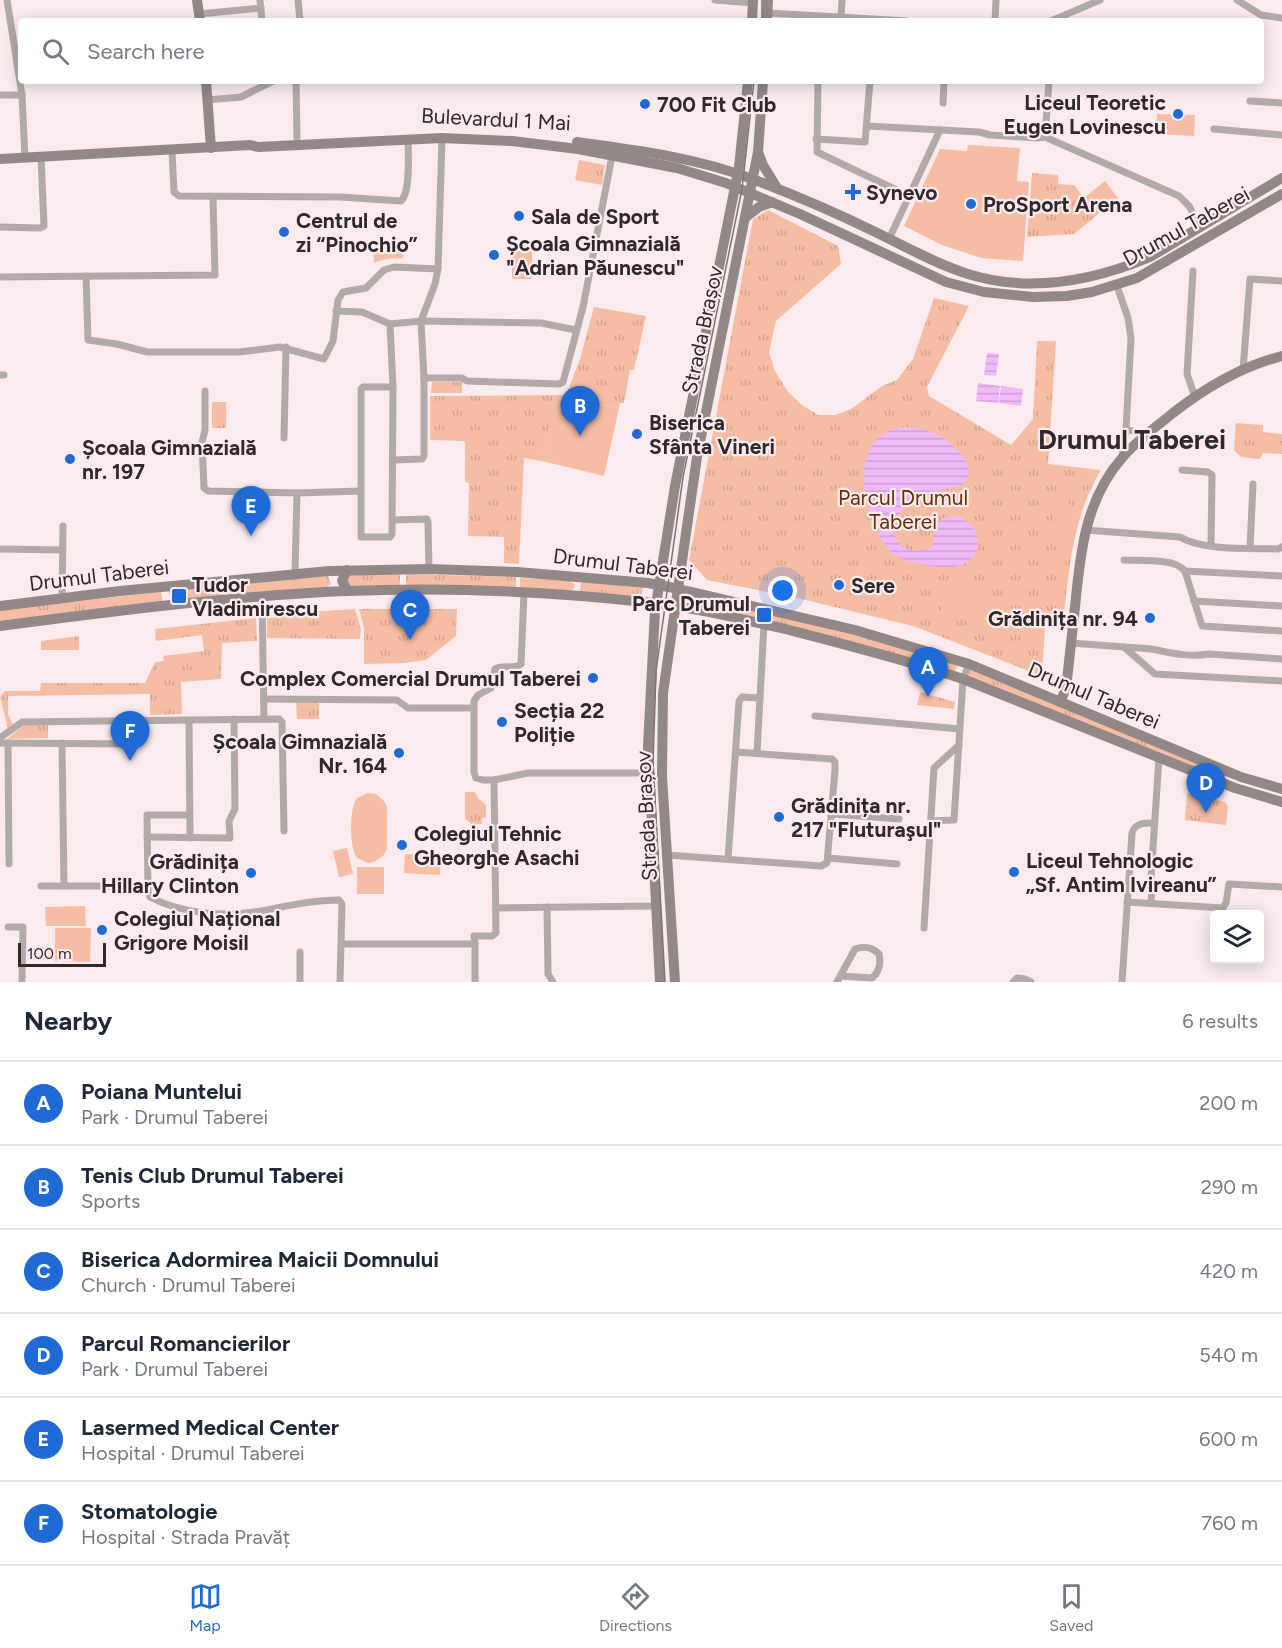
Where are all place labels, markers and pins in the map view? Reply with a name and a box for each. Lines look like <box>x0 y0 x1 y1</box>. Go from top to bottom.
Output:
place label: Liceul Teoretic Eugen Lovinescu <box>1004 90 1167 139</box>
place label: 700 Fit Club <box>657 92 776 117</box>
marker: 700 Fit Club <box>638 97 652 111</box>
marker: Liceul Teoretic Eugen Lovinescu <box>1171 107 1185 121</box>
place label: Synevo <box>866 180 937 205</box>
marker: Synevo <box>844 183 862 201</box>
place label: ProSport Arena <box>983 192 1132 217</box>
marker: ProSport Arena <box>964 197 978 211</box>
place label: Sala de Sport <box>531 204 659 229</box>
place label: Centrul de zi “Pinochio” <box>296 208 418 257</box>
marker: Sala de Sport <box>512 209 526 223</box>
marker: Centrul de zi “Pinochio” <box>277 225 291 239</box>
place label: Școala Gimnazială "Adrian Păunescu" <box>506 231 684 280</box>
marker: Școala Gimnazială "Adrian Păunescu" <box>487 248 501 262</box>
pin: B <box>560 386 600 436</box>
place label: Biserica Sfânta Vineri <box>649 410 775 459</box>
marker: Biserica Sfânta Vineri <box>630 427 644 441</box>
place label: Școala Gimnazială nr. 197 <box>82 435 256 484</box>
marker: Școala Gimnazială nr. 197 <box>63 452 77 466</box>
pin: E <box>232 486 270 536</box>
place label: Tudor Vladimirescu <box>192 572 318 621</box>
place label: Sere <box>851 573 895 598</box>
marker: Sere <box>832 578 846 592</box>
marker: Tudor Vladimirescu <box>170 587 188 605</box>
pin: C <box>390 590 430 640</box>
place label: Parc Drumul Taberei <box>632 591 750 640</box>
marker: Parc Drumul Taberei <box>755 606 773 624</box>
place label: Grădinița nr. 94 <box>988 606 1138 631</box>
marker: Grădinița nr. 94 <box>1143 611 1157 625</box>
pin: A <box>908 648 948 697</box>
place label: Complex Comercial Drumul Taberei <box>240 666 581 691</box>
marker: Complex Comercial Drumul Taberei <box>586 671 600 685</box>
place label: Secția 22 Poliție <box>514 698 604 747</box>
pin: F <box>110 712 150 761</box>
marker: Secția 22 Poliție <box>495 715 509 729</box>
place label: Școala Gimnazială Nr. 164 <box>213 729 387 778</box>
marker: Școala Gimnazială Nr. 164 <box>392 746 406 760</box>
pin: D <box>1186 764 1226 813</box>
place label: Grădinița nr. 217 "Fluturaşul" <box>791 793 941 842</box>
marker: Grădinița nr. 217 "Fluturaşul" <box>772 810 786 824</box>
place label: Colegiul Tehnic Gheorghe Asachi <box>414 821 580 870</box>
marker: Colegiul Tehnic Gheorghe Asachi <box>395 838 409 852</box>
place label: Liceul Tehnologic „Sf. Antim Ivireanu” <box>1026 848 1217 897</box>
place label: Grădinița Hillary Clinton <box>101 849 239 898</box>
marker: Liceul Tehnologic „Sf. Antim Ivireanu” <box>1007 865 1021 879</box>
marker: Grădinița Hillary Clinton <box>244 866 258 880</box>
place label: Colegiul Național Grigore Moisil <box>114 906 280 955</box>
marker: Colegiul Național Grigore Moisil <box>95 923 109 937</box>

